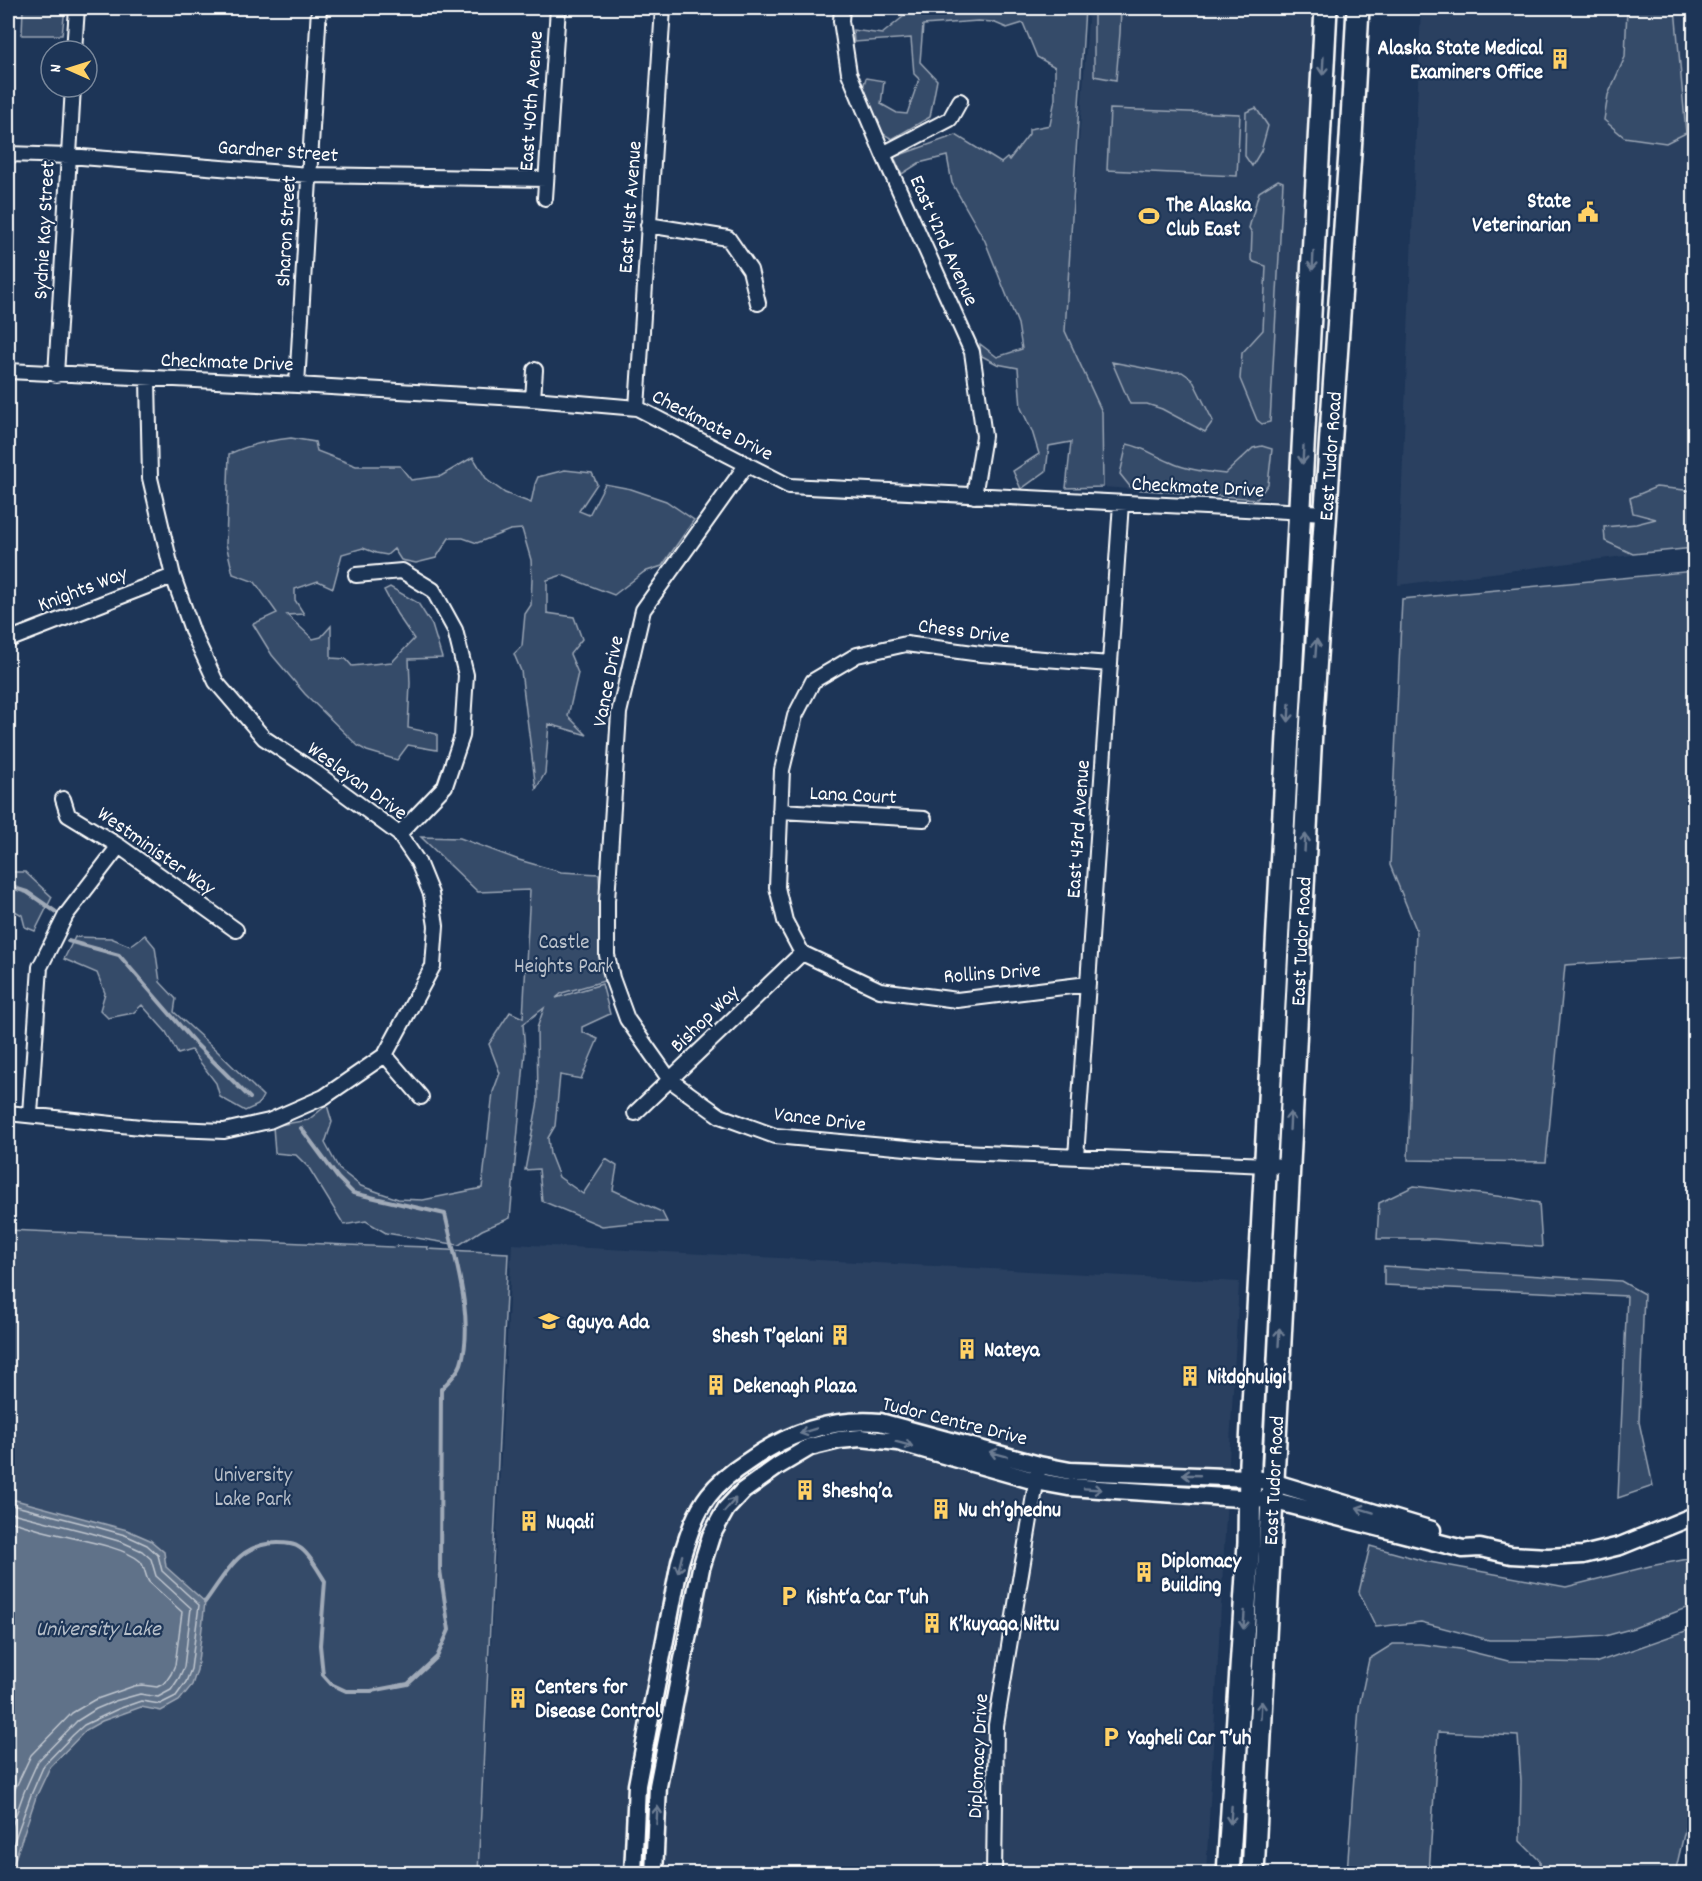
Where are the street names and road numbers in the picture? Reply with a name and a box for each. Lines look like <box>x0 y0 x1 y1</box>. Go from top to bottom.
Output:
street label: East 40th Avenue <box>513 30 553 172</box>
street label: Gardner Street <box>217 134 339 172</box>
street label: East 41st Avenue <box>612 140 652 275</box>
street label: Sydnie Kay Street <box>27 160 65 300</box>
street label: East 42nd Avenue <box>900 171 985 311</box>
street label: Sharon Street <box>270 174 306 288</box>
street label: Checkmate Drive <box>160 347 294 381</box>
street label: Checkmate Drive <box>646 383 778 470</box>
street label: East Tudor Road <box>1313 391 1352 522</box>
street label: Checkmate Drive <box>1131 471 1265 507</box>
street label: Knights Way <box>34 560 133 622</box>
street label: Chess Drive <box>916 612 1011 653</box>
street label: Vance Drive <box>586 633 634 730</box>
street label: Wesleyan Drive <box>300 736 413 829</box>
street label: East 43rd Avenue <box>1060 759 1100 899</box>
street label: Lana Court <box>809 780 897 814</box>
street label: Westminister Way <box>90 800 221 905</box>
street label: East Tudor Road <box>1285 876 1322 1007</box>
street label: Rollins Drive <box>943 957 1042 993</box>
street label: Bishop Way <box>665 979 748 1061</box>
street label: Vance Drive <box>772 1100 867 1142</box>
street label: Tudor Centre Drive <box>879 1390 1030 1455</box>
street label: East Tudor Road <box>1258 1415 1294 1546</box>
street label: Diplomacy Drive <box>962 1693 998 1819</box>

